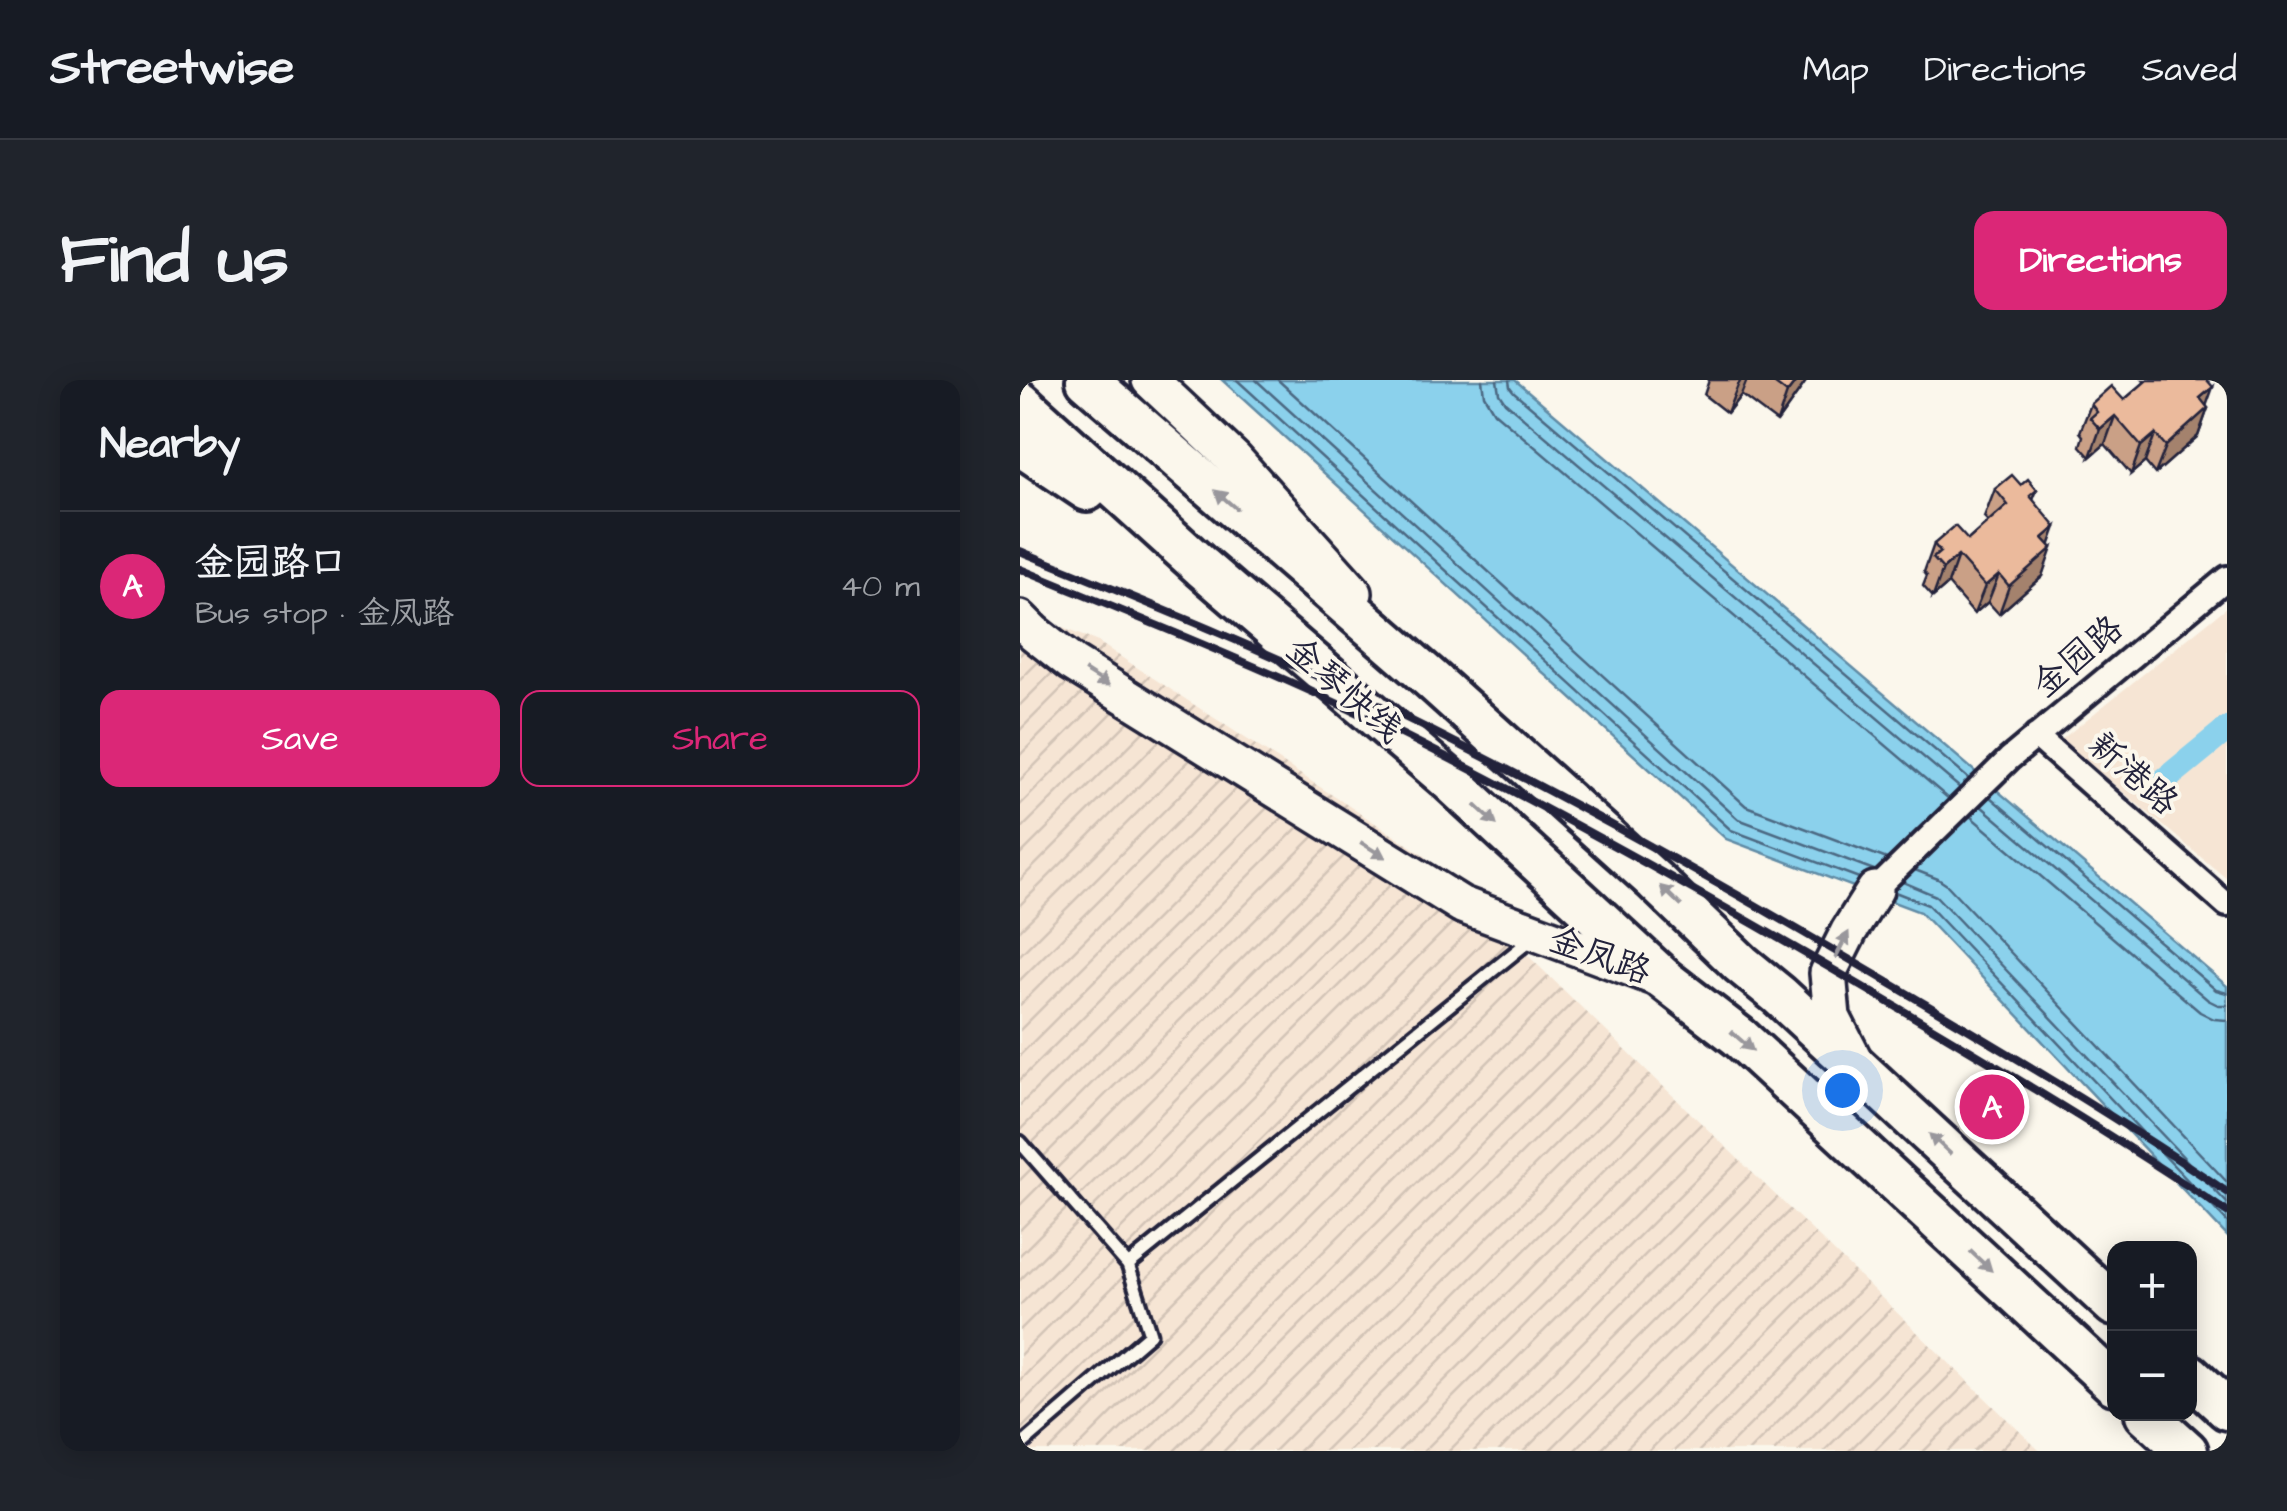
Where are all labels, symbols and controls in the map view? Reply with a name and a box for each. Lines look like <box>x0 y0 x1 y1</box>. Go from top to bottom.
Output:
text: Streetwise <box>50 36 294 102</box>
text: Map <box>1803 45 1869 94</box>
text: Directions <box>1924 45 2087 94</box>
text: Saved <box>2142 45 2237 94</box>
button: Directions <box>1974 211 2227 310</box>
text: Find us <box>60 212 289 309</box>
text: Nearby <box>100 416 240 474</box>
one-way arrow <box>1213 490 1238 512</box>
text: 金园路口 <box>195 538 347 590</box>
text: A <box>122 564 143 609</box>
text: 40 m <box>840 564 920 609</box>
text: Bus stop · 金凤路 <box>195 591 454 636</box>
street label: 金园路 <box>2022 604 2134 710</box>
street label: 金琴快线 <box>1275 626 1413 754</box>
one-way arrow <box>1083 669 1111 687</box>
button: Save <box>100 690 500 787</box>
button: Share <box>520 690 920 787</box>
street label: 新港路 <box>2077 721 2189 827</box>
one-way arrow <box>1474 803 1498 826</box>
one-way arrow <box>1359 841 1387 858</box>
one-way arrow <box>1659 885 1683 908</box>
street label: 金凤路 <box>1542 915 1658 997</box>
one-way arrow <box>1833 931 1850 960</box>
one-way arrow <box>1729 1029 1754 1051</box>
your location <box>1817 1065 1868 1116</box>
pin: A <box>1960 1070 2024 1144</box>
one-way arrow <box>1928 1133 1952 1156</box>
map controls <box>2107 1241 2197 1421</box>
button: + <box>2107 1241 2197 1331</box>
one-way arrow <box>1969 1249 1993 1272</box>
button: − <box>2107 1331 2197 1421</box>

